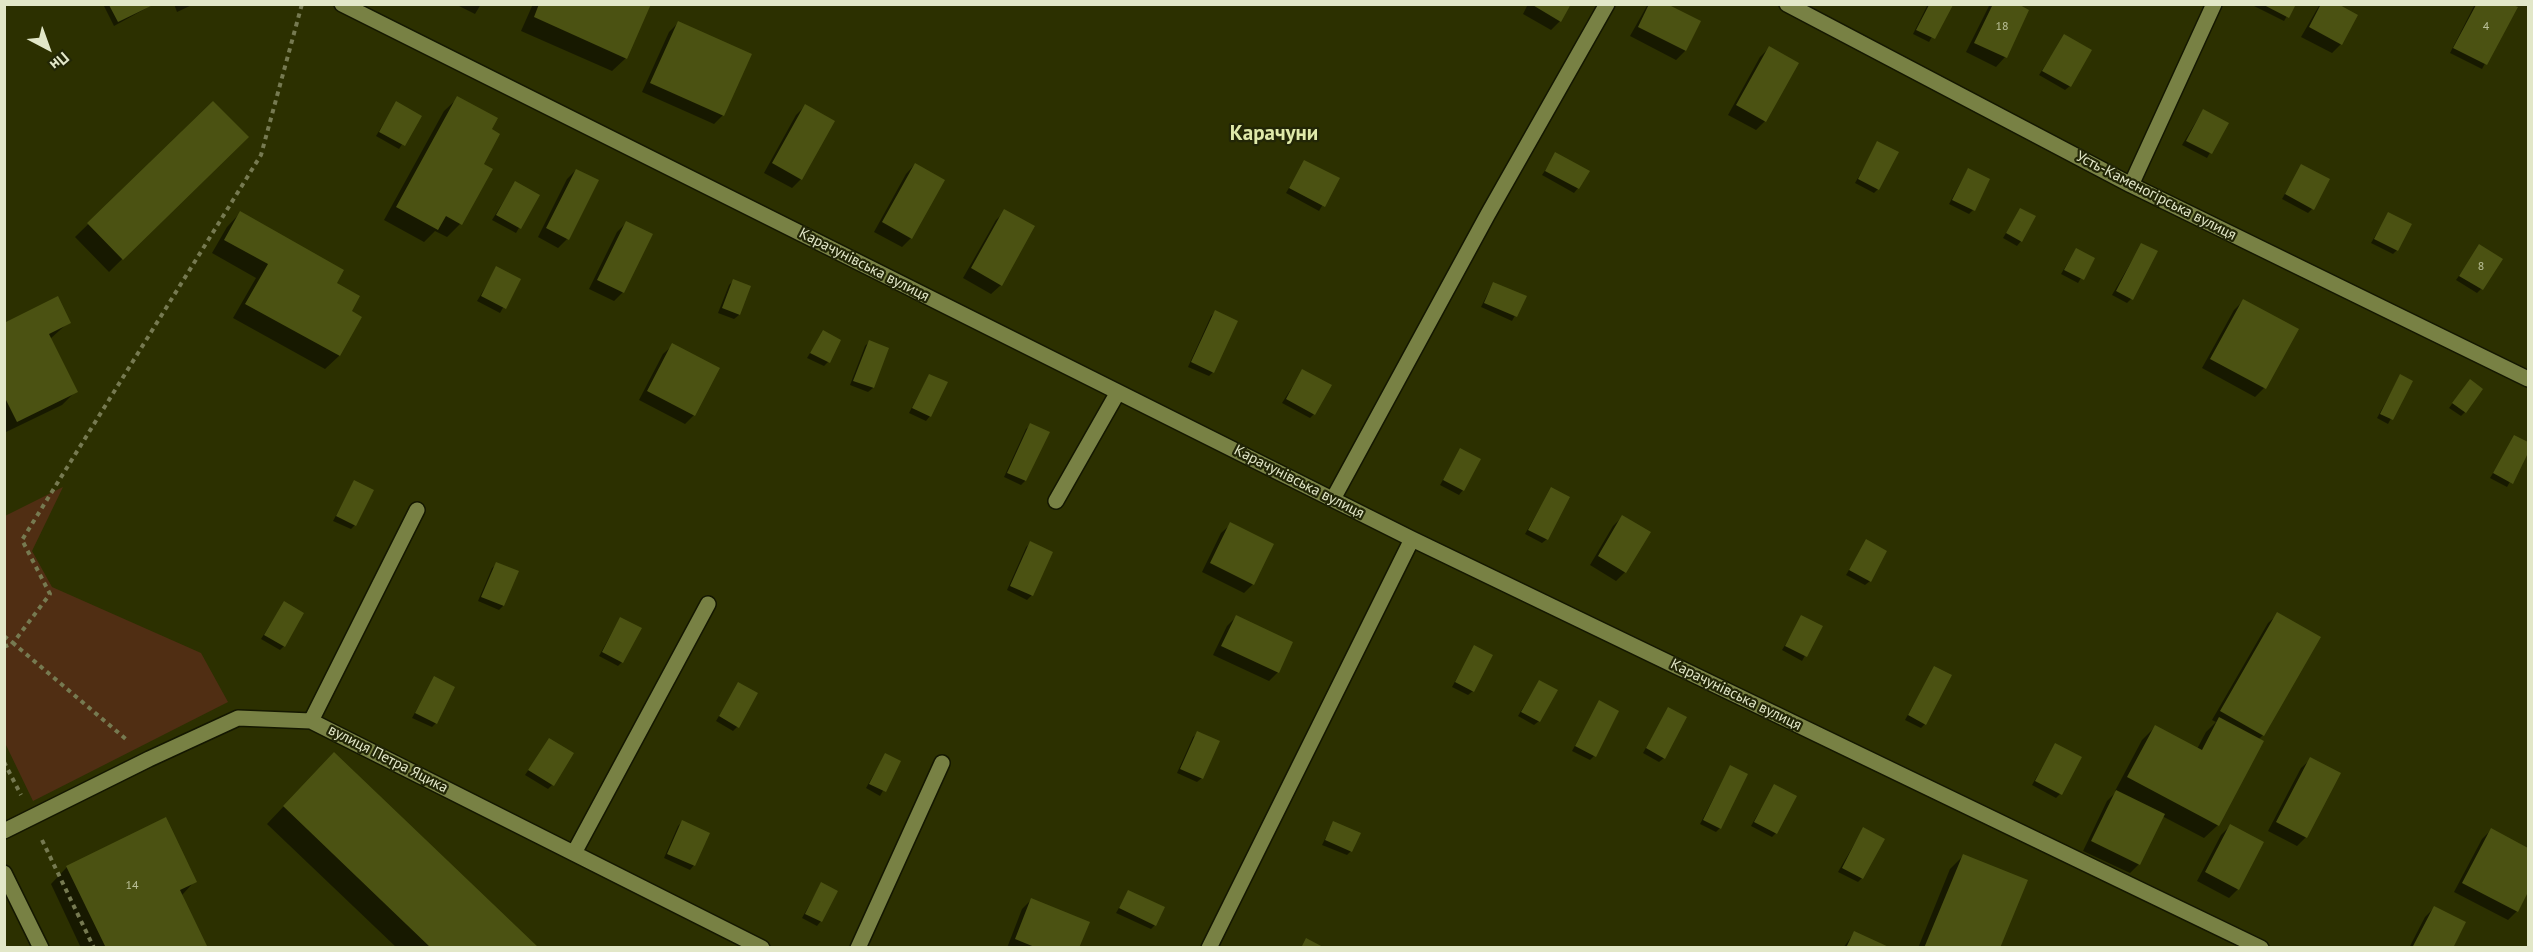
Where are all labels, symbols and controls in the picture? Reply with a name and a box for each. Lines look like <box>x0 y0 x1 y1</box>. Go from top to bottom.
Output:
north arrow <box>18 18 78 78</box>
house number: 18 <box>1995 20 2009 34</box>
house number: 4 <box>2483 20 2489 34</box>
text: Пн <box>46 48 73 75</box>
district label: Карачуни <box>1230 121 1318 147</box>
street label: Усть-Каменогірська вулиця <box>2073 148 2239 244</box>
street label: Карачунівська вулиця <box>796 224 932 306</box>
house number: 8 <box>2478 260 2484 274</box>
street label: Карачунівська вулиця <box>1231 441 1367 523</box>
street label: Карачунівська вулиця <box>1667 655 1805 735</box>
street label: вулиця Петра Яцика <box>325 721 451 797</box>
house number: 14 <box>125 879 139 893</box>

